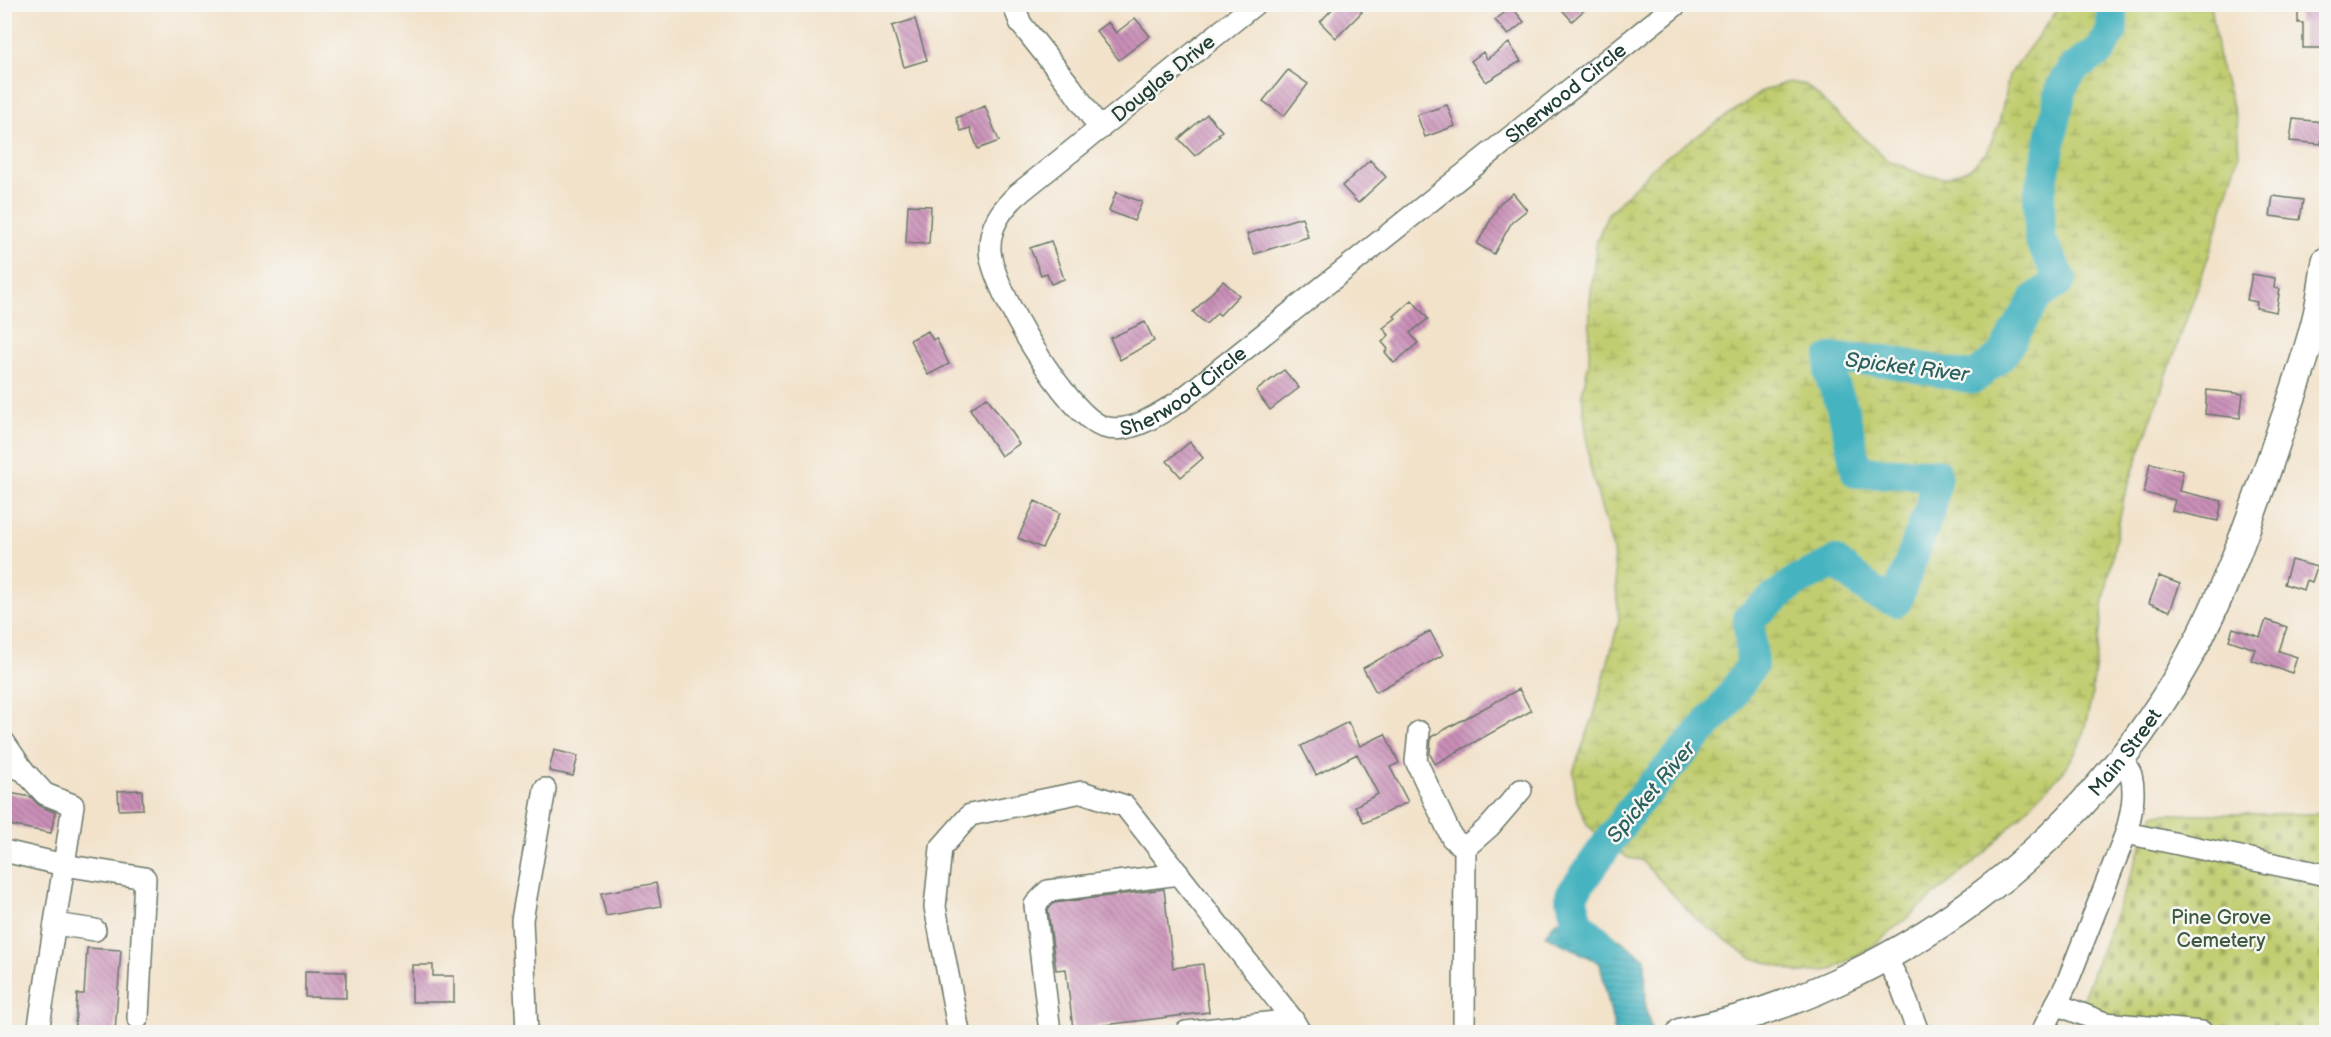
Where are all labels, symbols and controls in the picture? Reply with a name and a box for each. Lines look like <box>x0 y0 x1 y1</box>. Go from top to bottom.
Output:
street label: Douglas Drive <box>1107 30 1220 128</box>
street label: Sherwood Circle <box>1501 38 1632 149</box>
street label: Sherwood Circle <box>1118 342 1252 442</box>
water label: Spicket River <box>1844 348 1972 388</box>
street label: Main Street <box>2084 704 2167 802</box>
water label: Spicket River <box>1602 736 1702 848</box>
park label: Pine Grove Cemetery <box>2171 906 2271 953</box>

